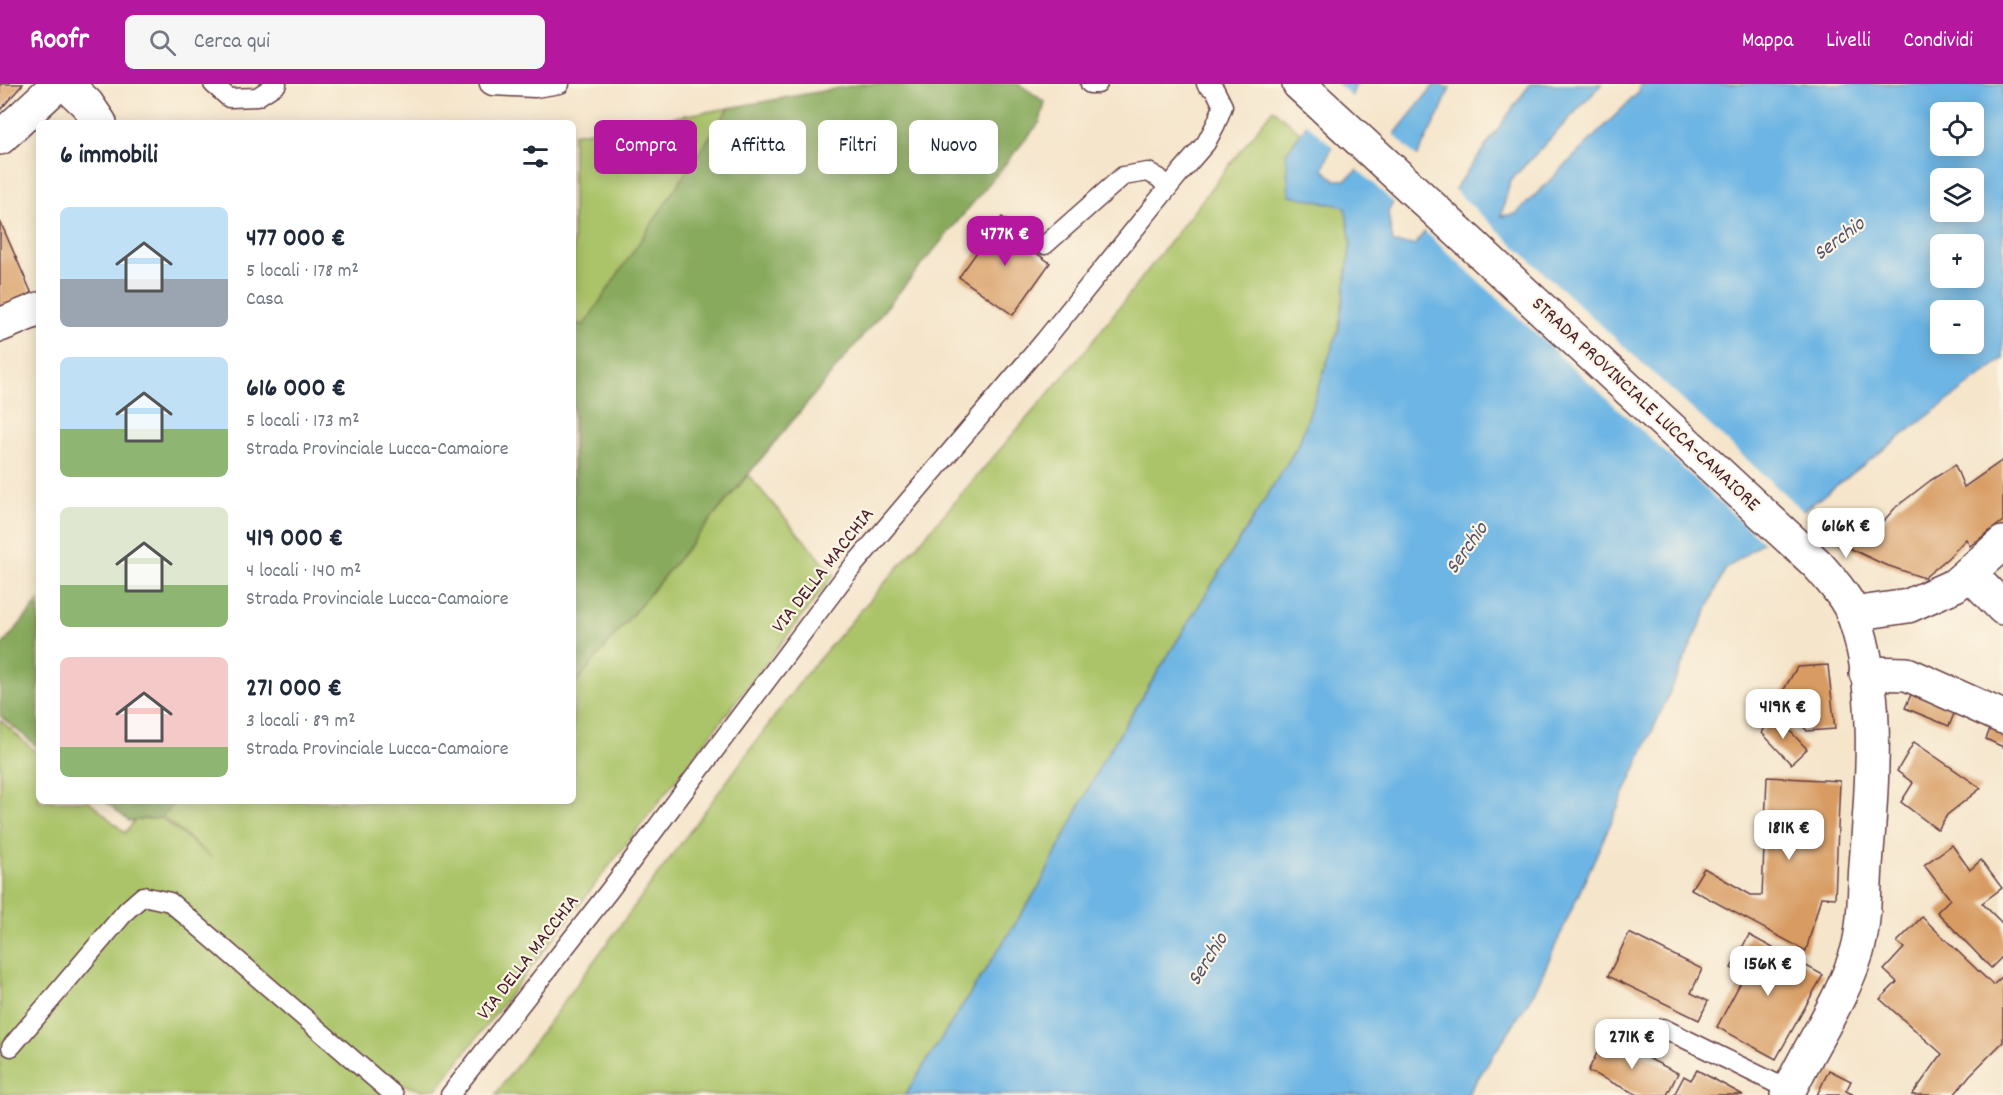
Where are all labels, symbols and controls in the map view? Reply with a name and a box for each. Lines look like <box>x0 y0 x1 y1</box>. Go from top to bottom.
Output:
search box <box>125 15 545 69</box>
text: Roofr <box>30 22 89 62</box>
icon: search <box>146 26 179 59</box>
text: Cerca qui <box>194 27 270 58</box>
text: Mappa <box>1742 27 1793 57</box>
text: Livelli <box>1826 27 1871 57</box>
text: Condividi <box>1904 27 1973 57</box>
map controls <box>1930 102 1984 354</box>
button: locate <box>1930 102 1984 156</box>
chip: Compra <box>594 120 697 174</box>
chip: Affitta <box>709 120 806 174</box>
chip: Filtri <box>818 120 897 174</box>
chip: Nuovo <box>909 120 998 174</box>
text: 6 immobili <box>60 138 158 175</box>
icon: filters <box>519 140 552 173</box>
button: layers <box>1930 168 1984 222</box>
water label: Serchio <box>1808 210 1873 269</box>
pin: 477K € <box>956 216 1054 267</box>
text: 477 000 € <box>246 221 346 258</box>
text: 477K € <box>981 221 1029 249</box>
icon: home <box>108 231 180 303</box>
button: + <box>1930 234 1984 288</box>
text: 5 locali · 178 m² <box>246 258 359 286</box>
text: Casa <box>246 286 283 314</box>
street label: STRADA PROVINCIALE LUCCA-CAMAIORE <box>1524 291 1766 519</box>
button: − <box>1930 300 1984 354</box>
text: 616 000 € <box>246 371 346 408</box>
icon: home <box>108 381 180 453</box>
text: 5 locali · 173 m² <box>246 408 360 436</box>
text: Strada Provinciale Lucca-Camaiore <box>246 436 508 464</box>
street label: VIA DELLA MACCHIA <box>766 502 882 640</box>
pin: 616K € <box>1797 508 1895 559</box>
text: 616K € <box>1822 513 1870 541</box>
water label: Serchio <box>1439 515 1498 581</box>
text: 419 000 € <box>246 521 343 558</box>
icon: home <box>108 531 180 603</box>
text: 4 locali · 140 m² <box>246 558 361 586</box>
text: Strada Provinciale Lucca-Camaiore <box>246 586 508 614</box>
text: 271 000 € <box>246 671 342 708</box>
icon: home <box>108 681 180 753</box>
pin: 419K € <box>1734 689 1832 740</box>
text: 419K € <box>1760 694 1806 722</box>
text: 3 locali · 89 m² <box>246 708 355 736</box>
text: Strada Provinciale Lucca-Camaiore <box>246 736 508 764</box>
pin: 181K € <box>1740 810 1838 861</box>
text: 181K € <box>1768 815 1810 843</box>
street label: VIA DELLA MACCHIA <box>471 889 587 1027</box>
water label: Serchio <box>1181 926 1238 992</box>
pin: 156K € <box>1719 946 1817 997</box>
text: 156K € <box>1744 951 1792 979</box>
pin: 271K € <box>1583 1019 1681 1070</box>
text: 271K € <box>1609 1024 1655 1052</box>

